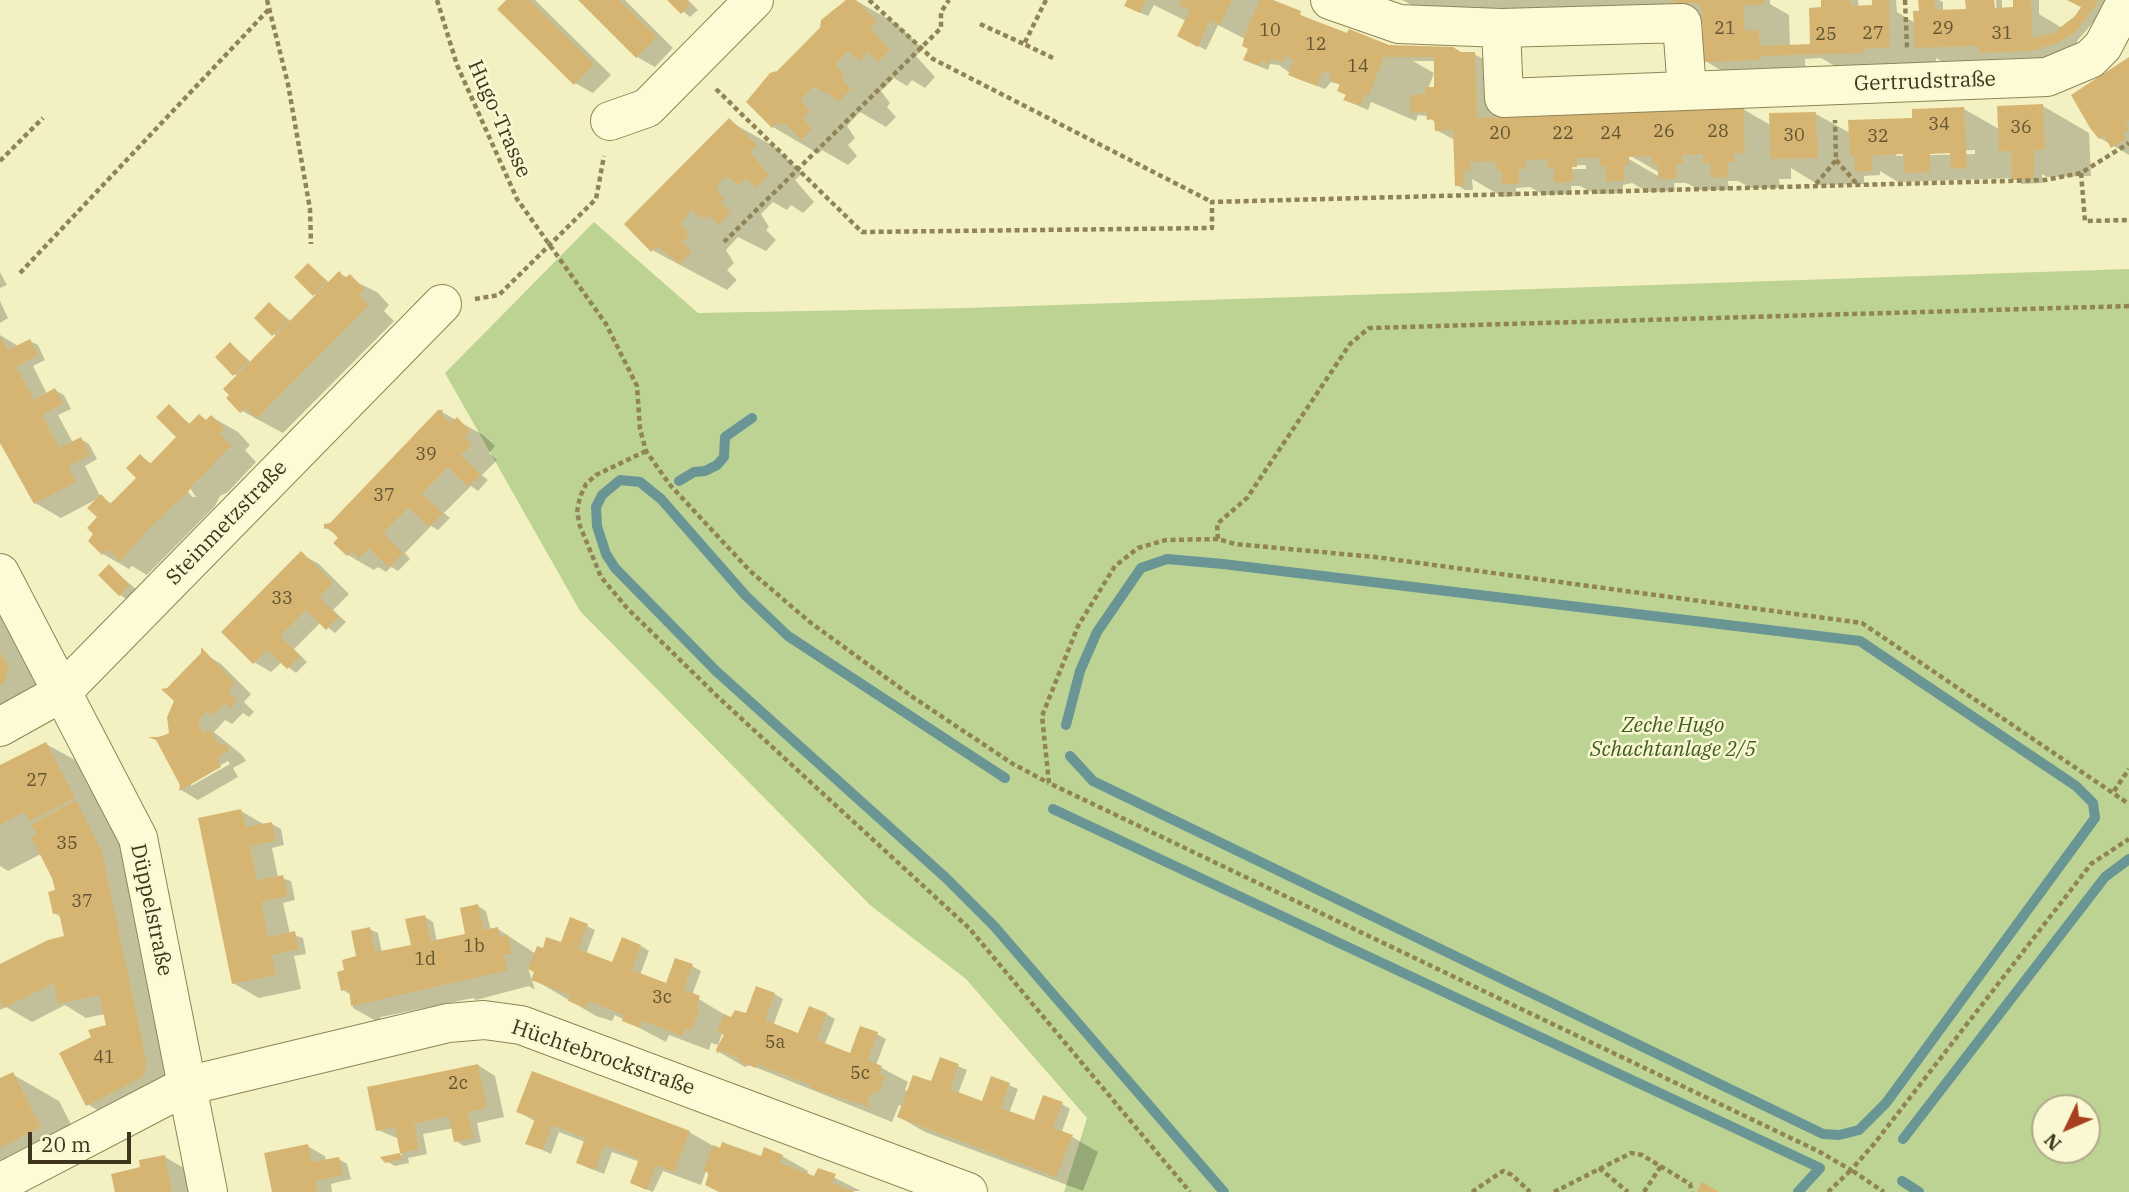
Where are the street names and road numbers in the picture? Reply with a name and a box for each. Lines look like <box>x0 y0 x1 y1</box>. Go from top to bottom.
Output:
street label: Hugo-Trasse <box>462 56 536 182</box>
street label: Gertrudstraße <box>1854 67 1996 97</box>
street label: Steinmetzstraße <box>161 456 293 590</box>
street label: Düppelstraße <box>125 842 177 978</box>
street label: Hüchtebrockstraße <box>508 1015 698 1101</box>

